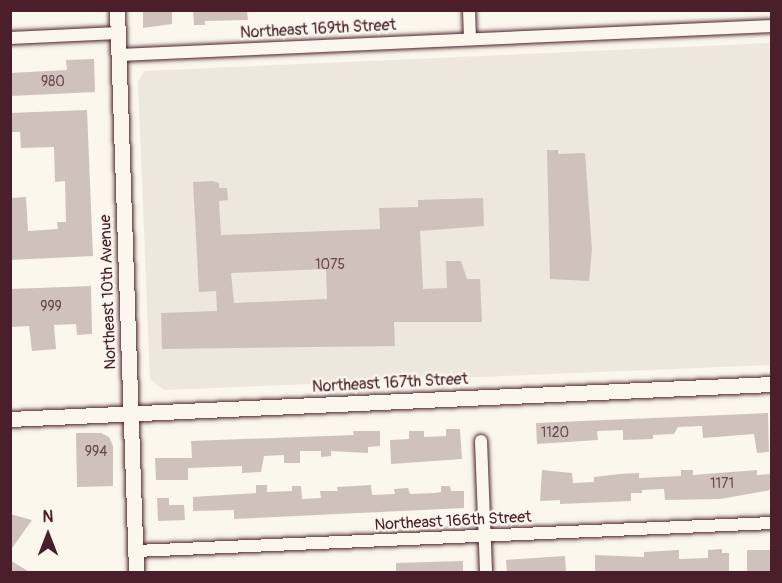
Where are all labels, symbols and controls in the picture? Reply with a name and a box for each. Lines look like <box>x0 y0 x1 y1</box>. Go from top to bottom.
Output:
street label: Northeast 169th Street <box>240 15 396 43</box>
house number: 980 <box>41 74 65 90</box>
street label: Northeast 10th Avenue <box>96 214 120 370</box>
house number: 1075 <box>315 257 345 273</box>
house number: 999 <box>40 299 62 315</box>
street label: Northeast 167th Street <box>312 369 468 397</box>
house number: 1120 <box>541 425 569 441</box>
house number: 994 <box>85 444 107 460</box>
house number: 1171 <box>710 476 734 492</box>
north arrow <box>18 505 78 565</box>
text: N <box>43 507 53 527</box>
street label: Northeast 166th Street <box>374 507 532 535</box>

